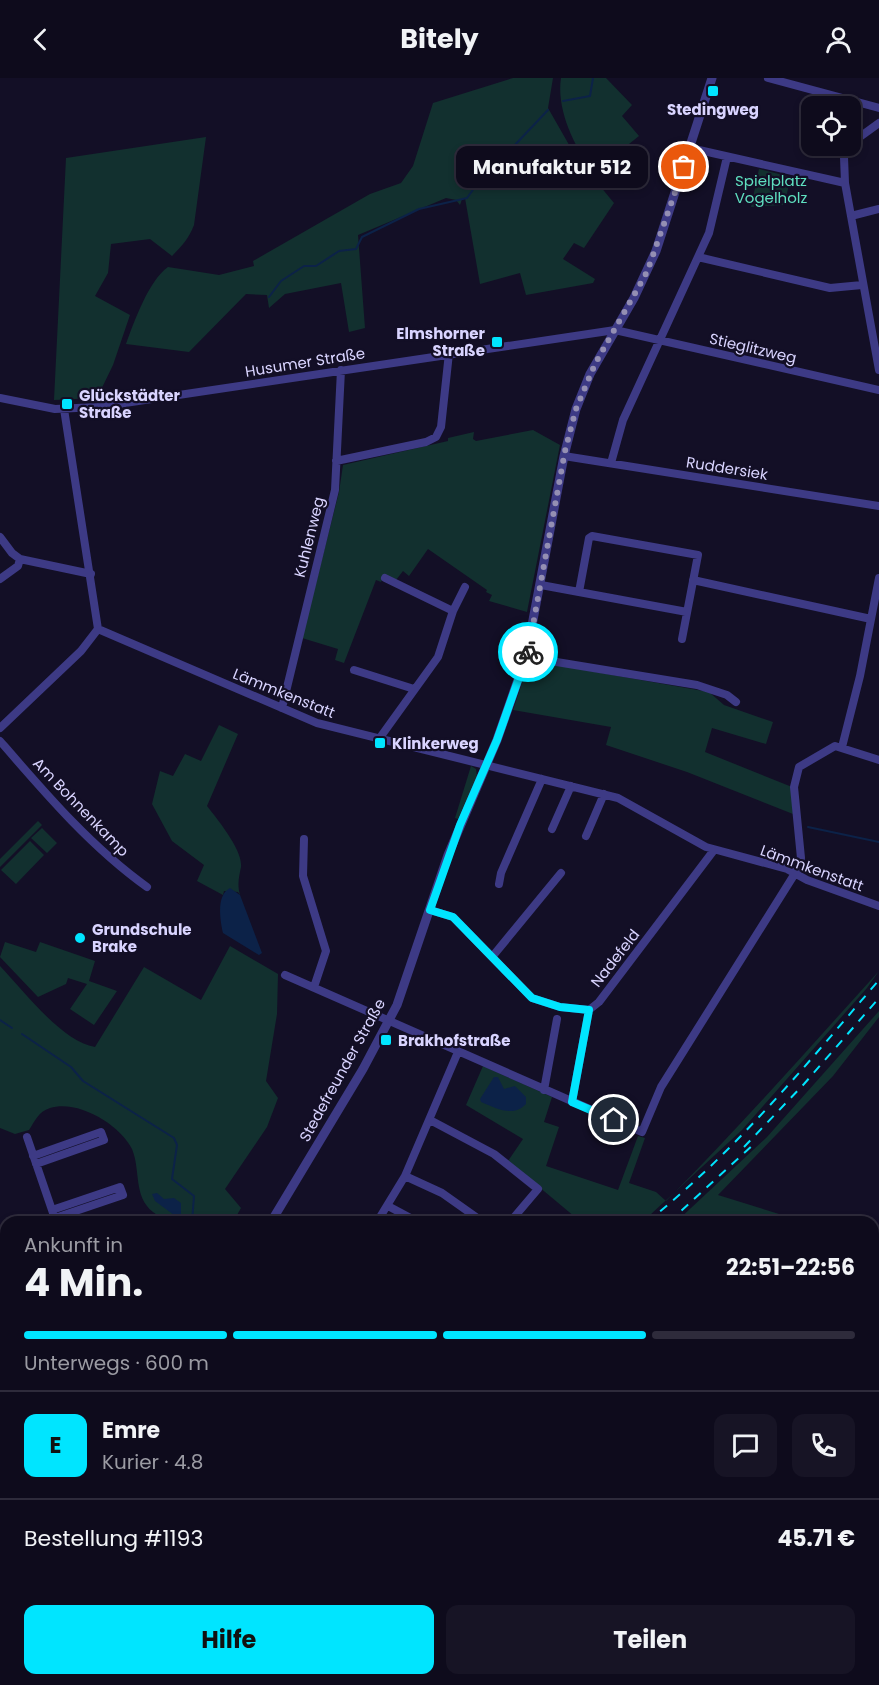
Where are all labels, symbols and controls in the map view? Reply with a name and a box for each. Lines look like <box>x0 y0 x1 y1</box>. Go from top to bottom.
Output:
text: Bitely <box>400 20 479 57</box>
icon: back <box>24 23 57 56</box>
icon: person <box>822 23 855 56</box>
marker: Stedingweg <box>706 84 720 98</box>
map controls <box>801 96 861 156</box>
button: locate <box>801 96 861 156</box>
place label: Stedingweg <box>667 99 759 120</box>
pin <box>658 141 709 192</box>
callout: Manufaktur 512 <box>456 146 648 188</box>
icon: bag <box>667 150 700 183</box>
text: Manufaktur 512 <box>473 153 631 181</box>
park label: Spielplatz Vogelholz <box>735 170 807 208</box>
place label: Elmshorner Straße <box>396 323 486 361</box>
street label: Stieglitzweg <box>707 328 799 368</box>
marker: Elmshorner Straße <box>490 335 504 349</box>
street label: Husumer Straße <box>243 342 367 382</box>
place label: Glückstädter Straße <box>79 385 180 423</box>
marker: Glückstädter Straße <box>60 397 74 411</box>
street label: Ruddersiek <box>685 451 770 485</box>
street label: Kuhlenweg <box>289 494 329 580</box>
courier <box>498 622 558 682</box>
icon: bike <box>512 636 545 669</box>
street label: Lämmkenstatt <box>230 663 338 723</box>
place label: Klinkerweg <box>392 733 479 754</box>
marker: Klinkerweg <box>373 736 387 750</box>
street label: Am Bohnenkamp <box>28 753 134 861</box>
street label: Lämmkenstatt <box>757 840 867 896</box>
place label: Grundschule Brake <box>92 919 192 957</box>
street label: Nadefeld <box>586 925 644 991</box>
marker: Grundschule Brake <box>73 931 87 945</box>
street label: Stedefreunder Straße <box>294 995 390 1145</box>
place label: Brakhofstraße <box>398 1030 511 1051</box>
marker: Brakhofstraße <box>379 1033 393 1047</box>
pin <box>588 1094 639 1145</box>
icon: home <box>597 1103 630 1136</box>
text: Ankunft in <box>24 1231 123 1259</box>
text: 22:51–22:56 <box>726 1252 855 1283</box>
text: 4 Min. <box>24 1255 143 1310</box>
text: Unterwegs · 600 m <box>24 1349 209 1377</box>
button: chat <box>714 1414 777 1477</box>
button: phone <box>792 1414 855 1477</box>
text: Emre <box>102 1415 160 1446</box>
text: E <box>50 1430 61 1461</box>
text: Kurier · 4.8 <box>102 1448 203 1476</box>
text: Bestellung #1193 <box>24 1523 203 1554</box>
text: 45.71 € <box>777 1523 855 1554</box>
button: Hilfe <box>24 1605 434 1674</box>
button: Teilen <box>446 1605 855 1674</box>

